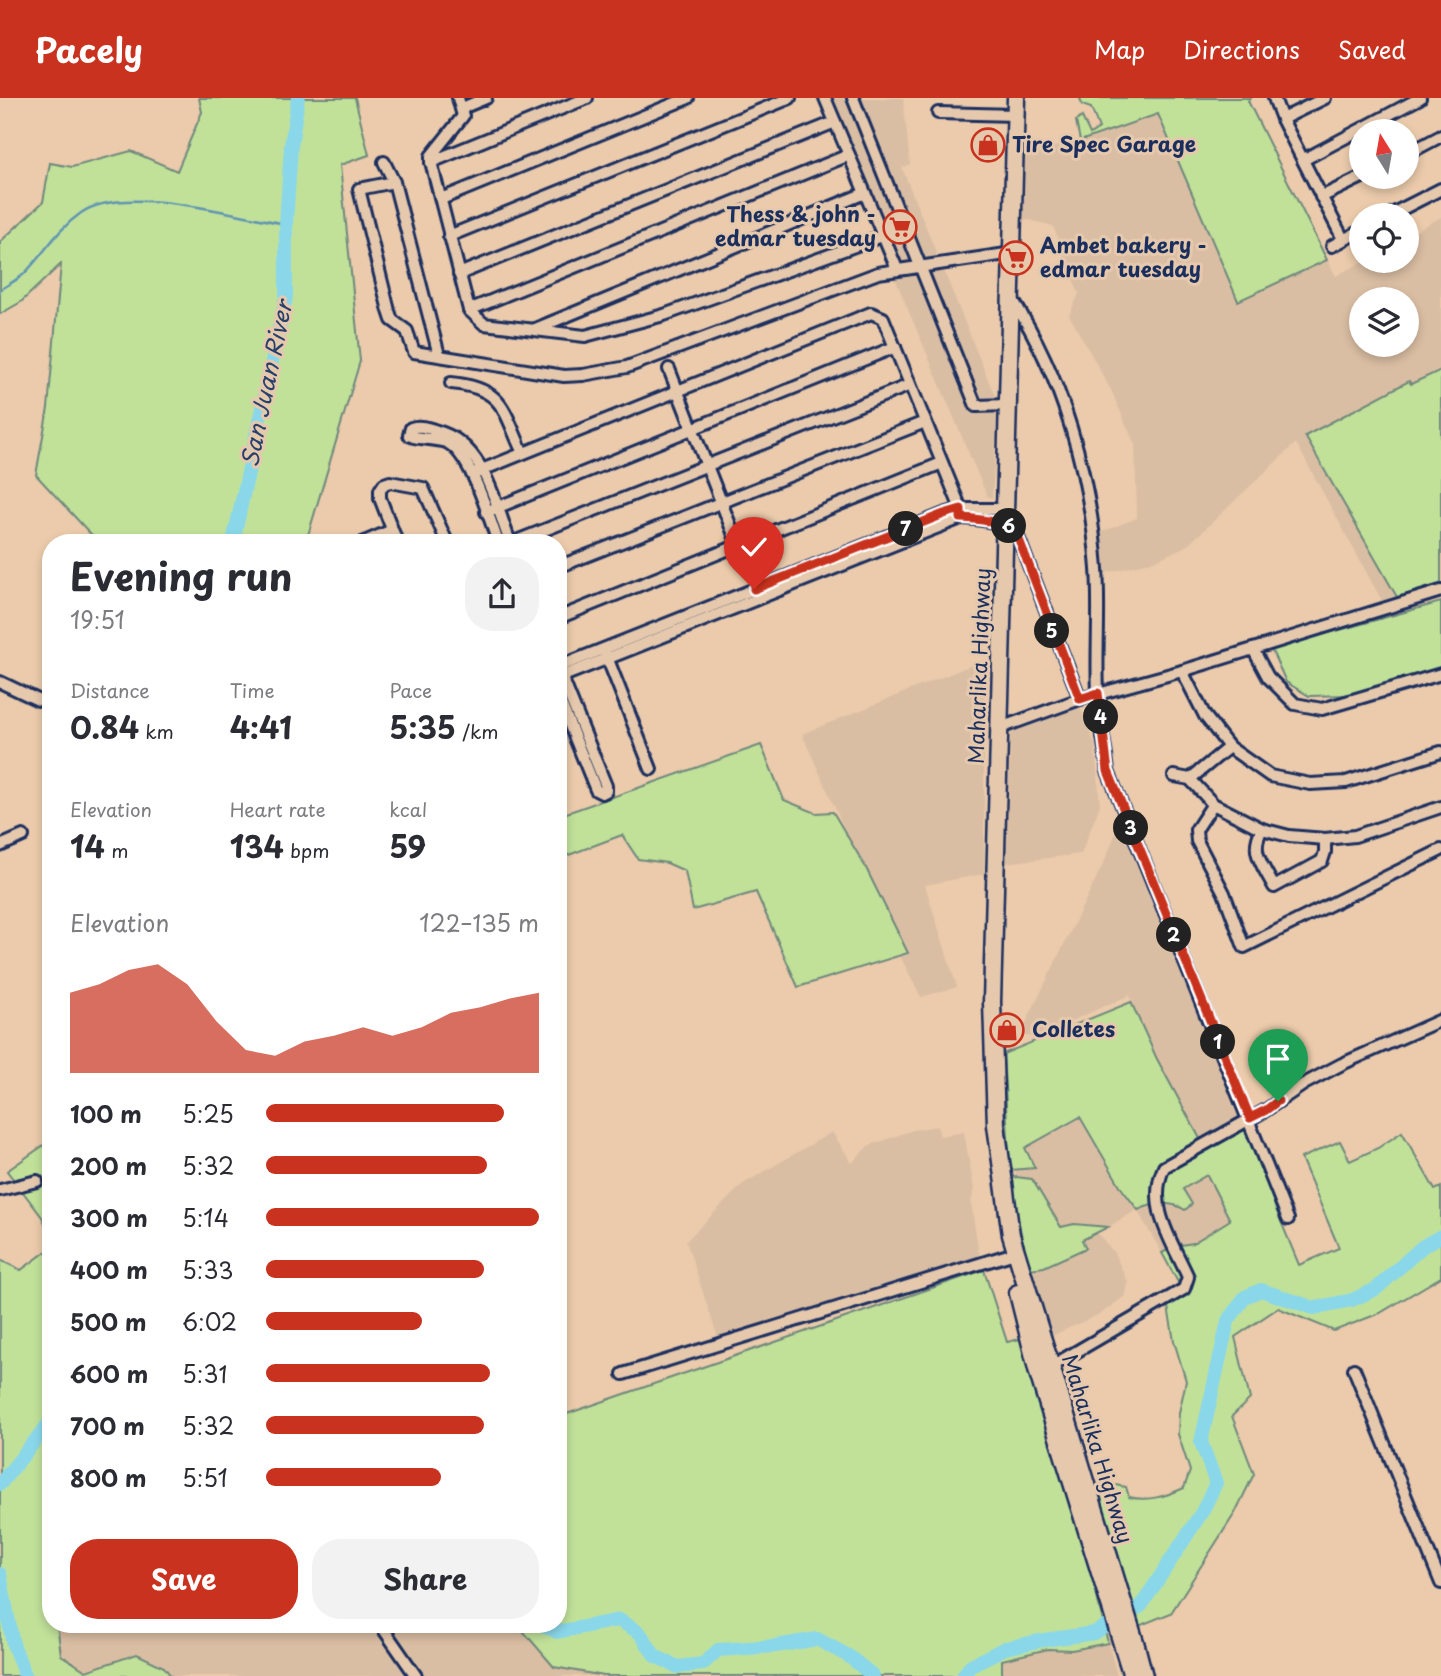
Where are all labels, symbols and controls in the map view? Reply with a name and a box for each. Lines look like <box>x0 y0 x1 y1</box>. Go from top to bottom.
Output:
text: Pacely <box>35 24 143 74</box>
text: Map <box>1094 31 1145 67</box>
text: Directions <box>1183 31 1300 67</box>
text: Saved <box>1338 31 1406 67</box>
north arrow <box>1349 119 1419 189</box>
map controls <box>1349 119 1419 357</box>
shop icon: Tire Spec Garage <box>969 126 1007 164</box>
place label: Tire Spec Garage <box>1012 127 1196 159</box>
place label: Thess & john - edmar tuesday <box>715 197 876 253</box>
button: locate <box>1349 203 1419 273</box>
supermarket icon: Thess & john - edmar tuesday <box>881 208 919 246</box>
place label: Ambet bakery - edmar tuesday <box>1040 228 1207 284</box>
supermarket icon: Ambet bakery - edmar tuesday <box>997 239 1035 277</box>
button: layers <box>1349 287 1419 357</box>
water label: San Juan River <box>231 294 301 470</box>
pin: 6 <box>992 508 1026 544</box>
text: 6 <box>1002 511 1015 539</box>
pin: 7 <box>888 512 923 546</box>
text: 7 <box>900 514 911 542</box>
pin <box>724 517 784 589</box>
icon: check <box>735 528 773 566</box>
text: Evening run <box>70 547 292 604</box>
button: share <box>465 557 539 631</box>
street label: Maharlika Highway <box>959 567 997 764</box>
text: 19:51 <box>70 602 125 637</box>
pin: 5 <box>1034 614 1070 648</box>
text: 5 <box>1045 616 1058 644</box>
text: Distance <box>70 676 150 704</box>
text: Time <box>230 676 275 704</box>
text: Pace <box>389 676 432 704</box>
pin: 4 <box>1084 700 1118 734</box>
text: 4 <box>1094 702 1107 730</box>
text: 0.84 <box>70 704 139 749</box>
text: 4:41 <box>230 704 292 749</box>
text: 5:35 <box>389 704 456 749</box>
text: km <box>139 717 174 745</box>
text: /km <box>456 717 499 745</box>
text: Elevation <box>70 795 152 823</box>
text: Heart rate <box>230 795 326 823</box>
text: kcal <box>389 795 427 823</box>
pin: 3 <box>1114 810 1148 846</box>
text: 3 <box>1124 813 1137 841</box>
text: 14 <box>70 823 105 868</box>
text: 134 <box>230 823 284 868</box>
text: 59 <box>389 823 426 868</box>
text: m <box>105 836 128 864</box>
text: bpm <box>284 836 330 864</box>
text: Elevation <box>70 905 169 940</box>
text: 122–135 m <box>419 905 539 940</box>
pin: 2 <box>1156 918 1192 952</box>
text: 2 <box>1167 920 1180 948</box>
shop icon: Colletes <box>988 1011 1026 1049</box>
place label: Colletes <box>1032 1012 1115 1044</box>
pin: 1 <box>1200 1024 1236 1060</box>
text: 1 <box>1213 1027 1222 1055</box>
pin <box>1248 1029 1308 1101</box>
icon: arrive <box>1259 1040 1297 1078</box>
text: 100 m <box>70 1096 142 1131</box>
text: 5:25 <box>182 1096 234 1131</box>
text: 200 m <box>70 1148 147 1183</box>
text: 5:32 <box>182 1148 234 1183</box>
text: 300 m <box>70 1200 148 1235</box>
text: 5:14 <box>182 1200 229 1235</box>
text: 400 m <box>70 1252 148 1287</box>
text: 5:33 <box>182 1252 234 1287</box>
text: 500 m <box>70 1304 147 1339</box>
text: 6:02 <box>182 1304 237 1339</box>
street label: Maharlika Highway <box>1055 1350 1143 1547</box>
text: 600 m <box>70 1356 148 1391</box>
text: 5:31 <box>182 1356 227 1391</box>
text: 700 m <box>70 1408 145 1443</box>
text: 5:32 <box>182 1408 234 1443</box>
text: 800 m <box>70 1460 147 1495</box>
text: 5:51 <box>182 1460 228 1495</box>
button: Save <box>70 1539 298 1619</box>
button: Share <box>312 1539 539 1619</box>

